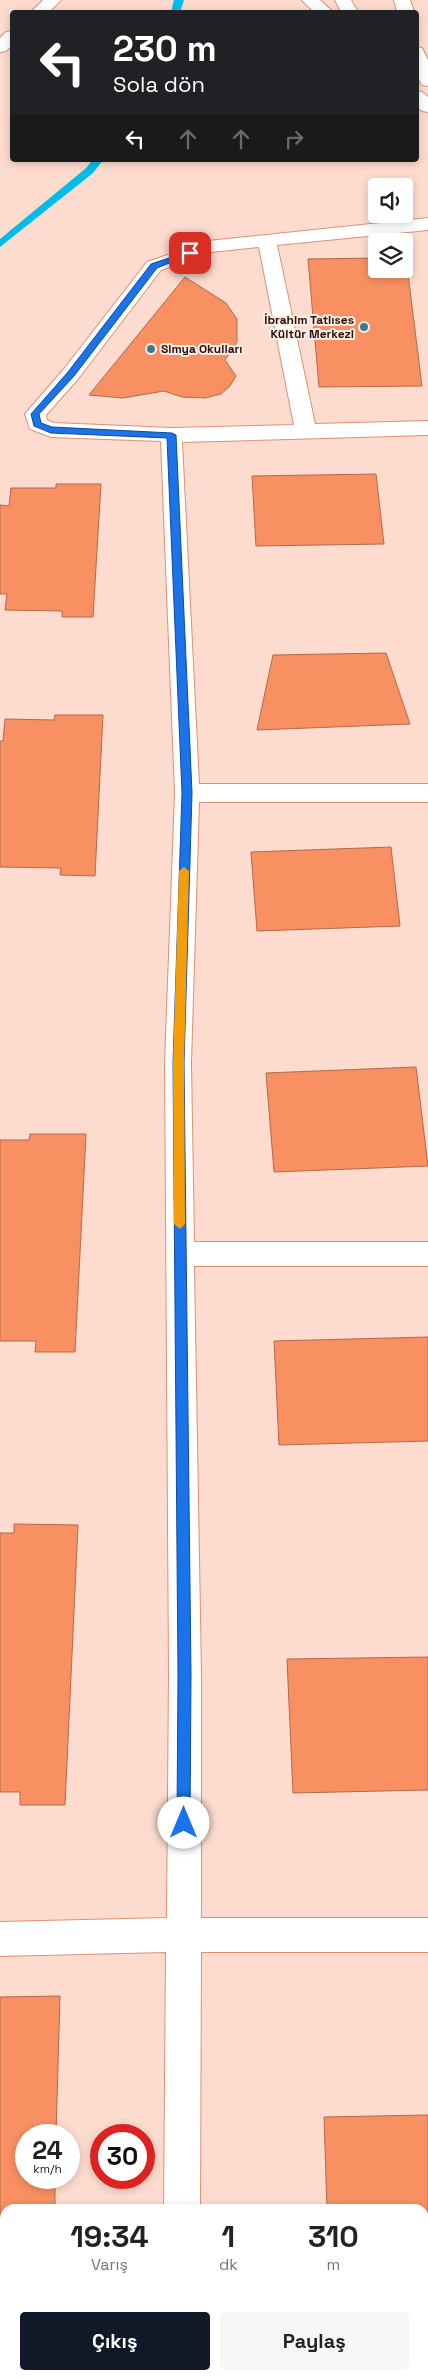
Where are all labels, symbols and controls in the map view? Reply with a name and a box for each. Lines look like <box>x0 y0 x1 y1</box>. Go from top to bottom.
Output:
text: 230 m <box>113 27 217 71</box>
icon: left <box>30 30 95 95</box>
text: Sola dön <box>113 70 205 98</box>
icon: left <box>121 125 149 153</box>
icon: ahead <box>174 125 202 153</box>
icon: ahead <box>227 125 255 153</box>
icon: right <box>280 125 308 153</box>
map controls <box>368 178 413 278</box>
button: sound <box>368 178 413 223</box>
pin <box>169 232 211 274</box>
button: layers <box>368 233 413 278</box>
icon: arrive <box>176 239 204 267</box>
place label: İbrahim Tatlıses Kültür Merkezi <box>264 312 354 342</box>
marker: İbrahim Tatlıses Kültür Merkezi <box>358 321 370 333</box>
place label: Simya Okulları <box>161 341 243 357</box>
marker: Simya Okulları <box>145 343 157 355</box>
position arrow <box>157 1796 209 1848</box>
speed limit sign: 30 <box>90 2124 155 2189</box>
text: 24 <box>32 2134 63 2166</box>
text: km/h <box>33 2161 62 2177</box>
text: 19:34 <box>70 2217 149 2256</box>
text: 1 <box>222 2217 235 2256</box>
text: 310 <box>308 2217 359 2256</box>
text: Varış <box>91 2254 128 2275</box>
text: dk <box>219 2254 238 2275</box>
text: m <box>327 2254 340 2275</box>
button: Çıkış <box>20 2312 210 2370</box>
button: Paylaş <box>220 2312 409 2370</box>

